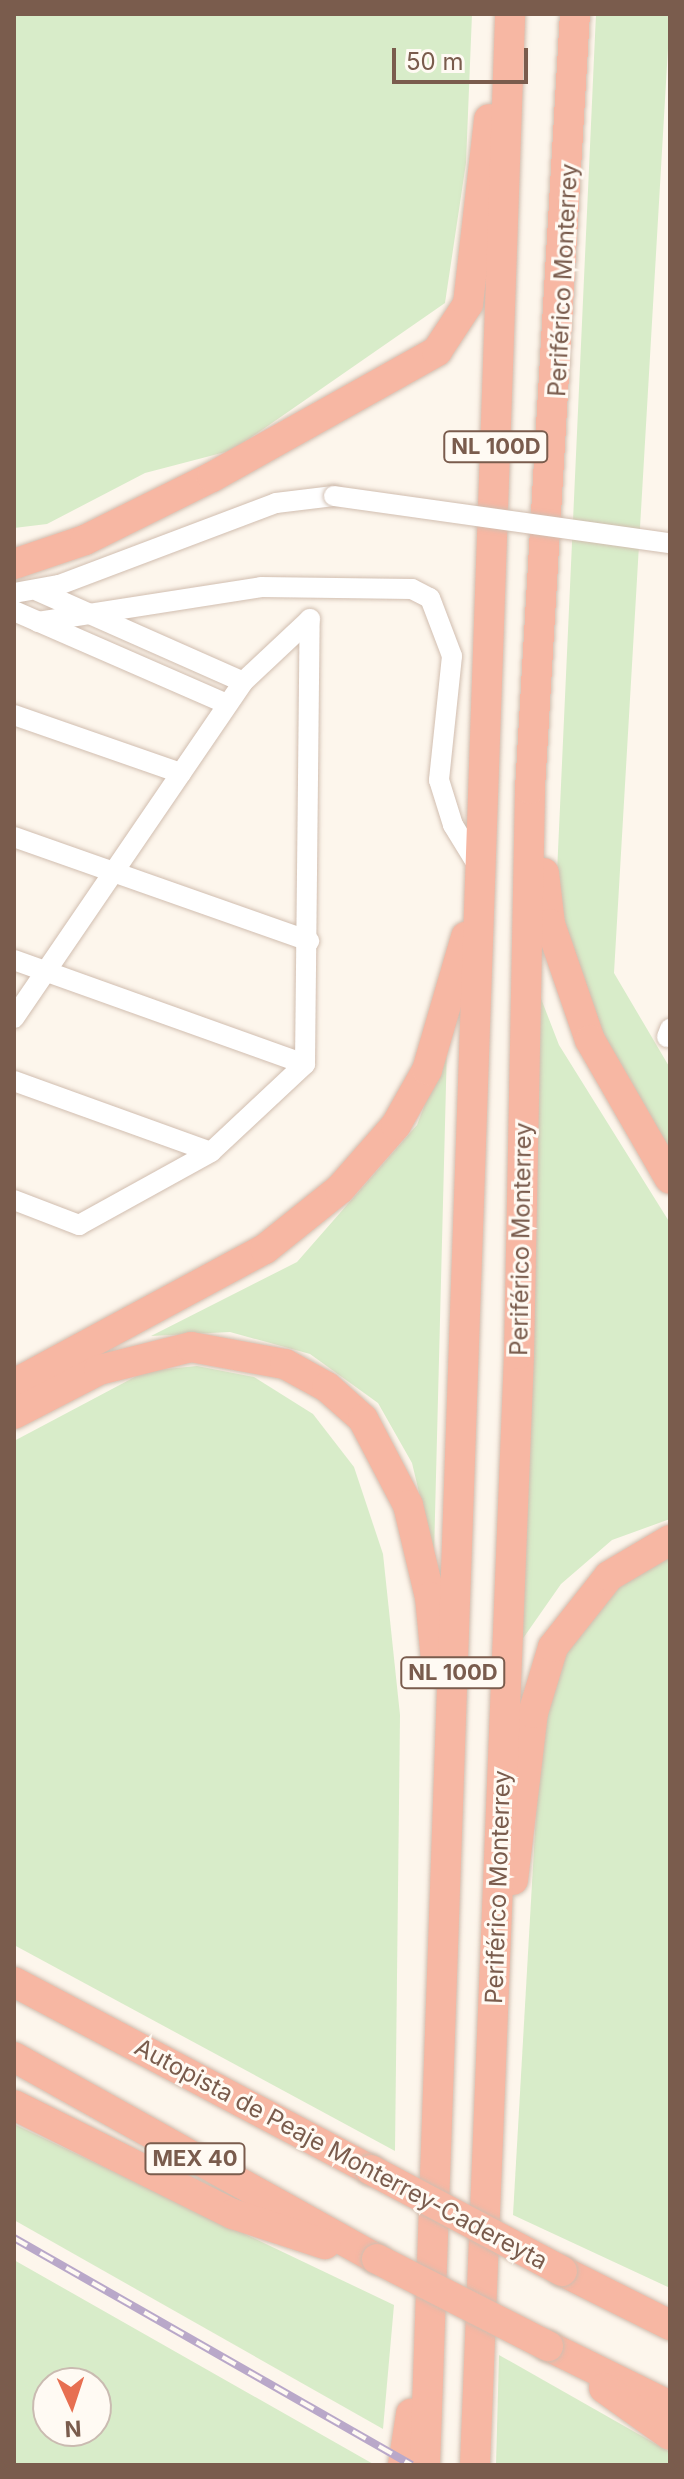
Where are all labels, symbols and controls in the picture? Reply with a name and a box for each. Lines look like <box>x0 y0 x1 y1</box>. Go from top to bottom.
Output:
scale bar <box>396 32 532 82</box>
text: 50 m <box>406 47 464 76</box>
street label: Periférico Monterrey <box>543 163 583 397</box>
road number: NL 100D <box>442 429 550 465</box>
street label: Periférico Monterrey <box>505 1122 537 1356</box>
road number: NL 100D <box>399 1655 507 1691</box>
street label: Periférico Monterrey <box>480 1770 516 2004</box>
street label: Autopista de Peaje Monterrey-Cadereyta <box>130 2033 552 2275</box>
road number: MEX 40 <box>143 2141 247 2177</box>
north arrow <box>32 2367 112 2447</box>
text: N <box>64 2416 82 2442</box>

